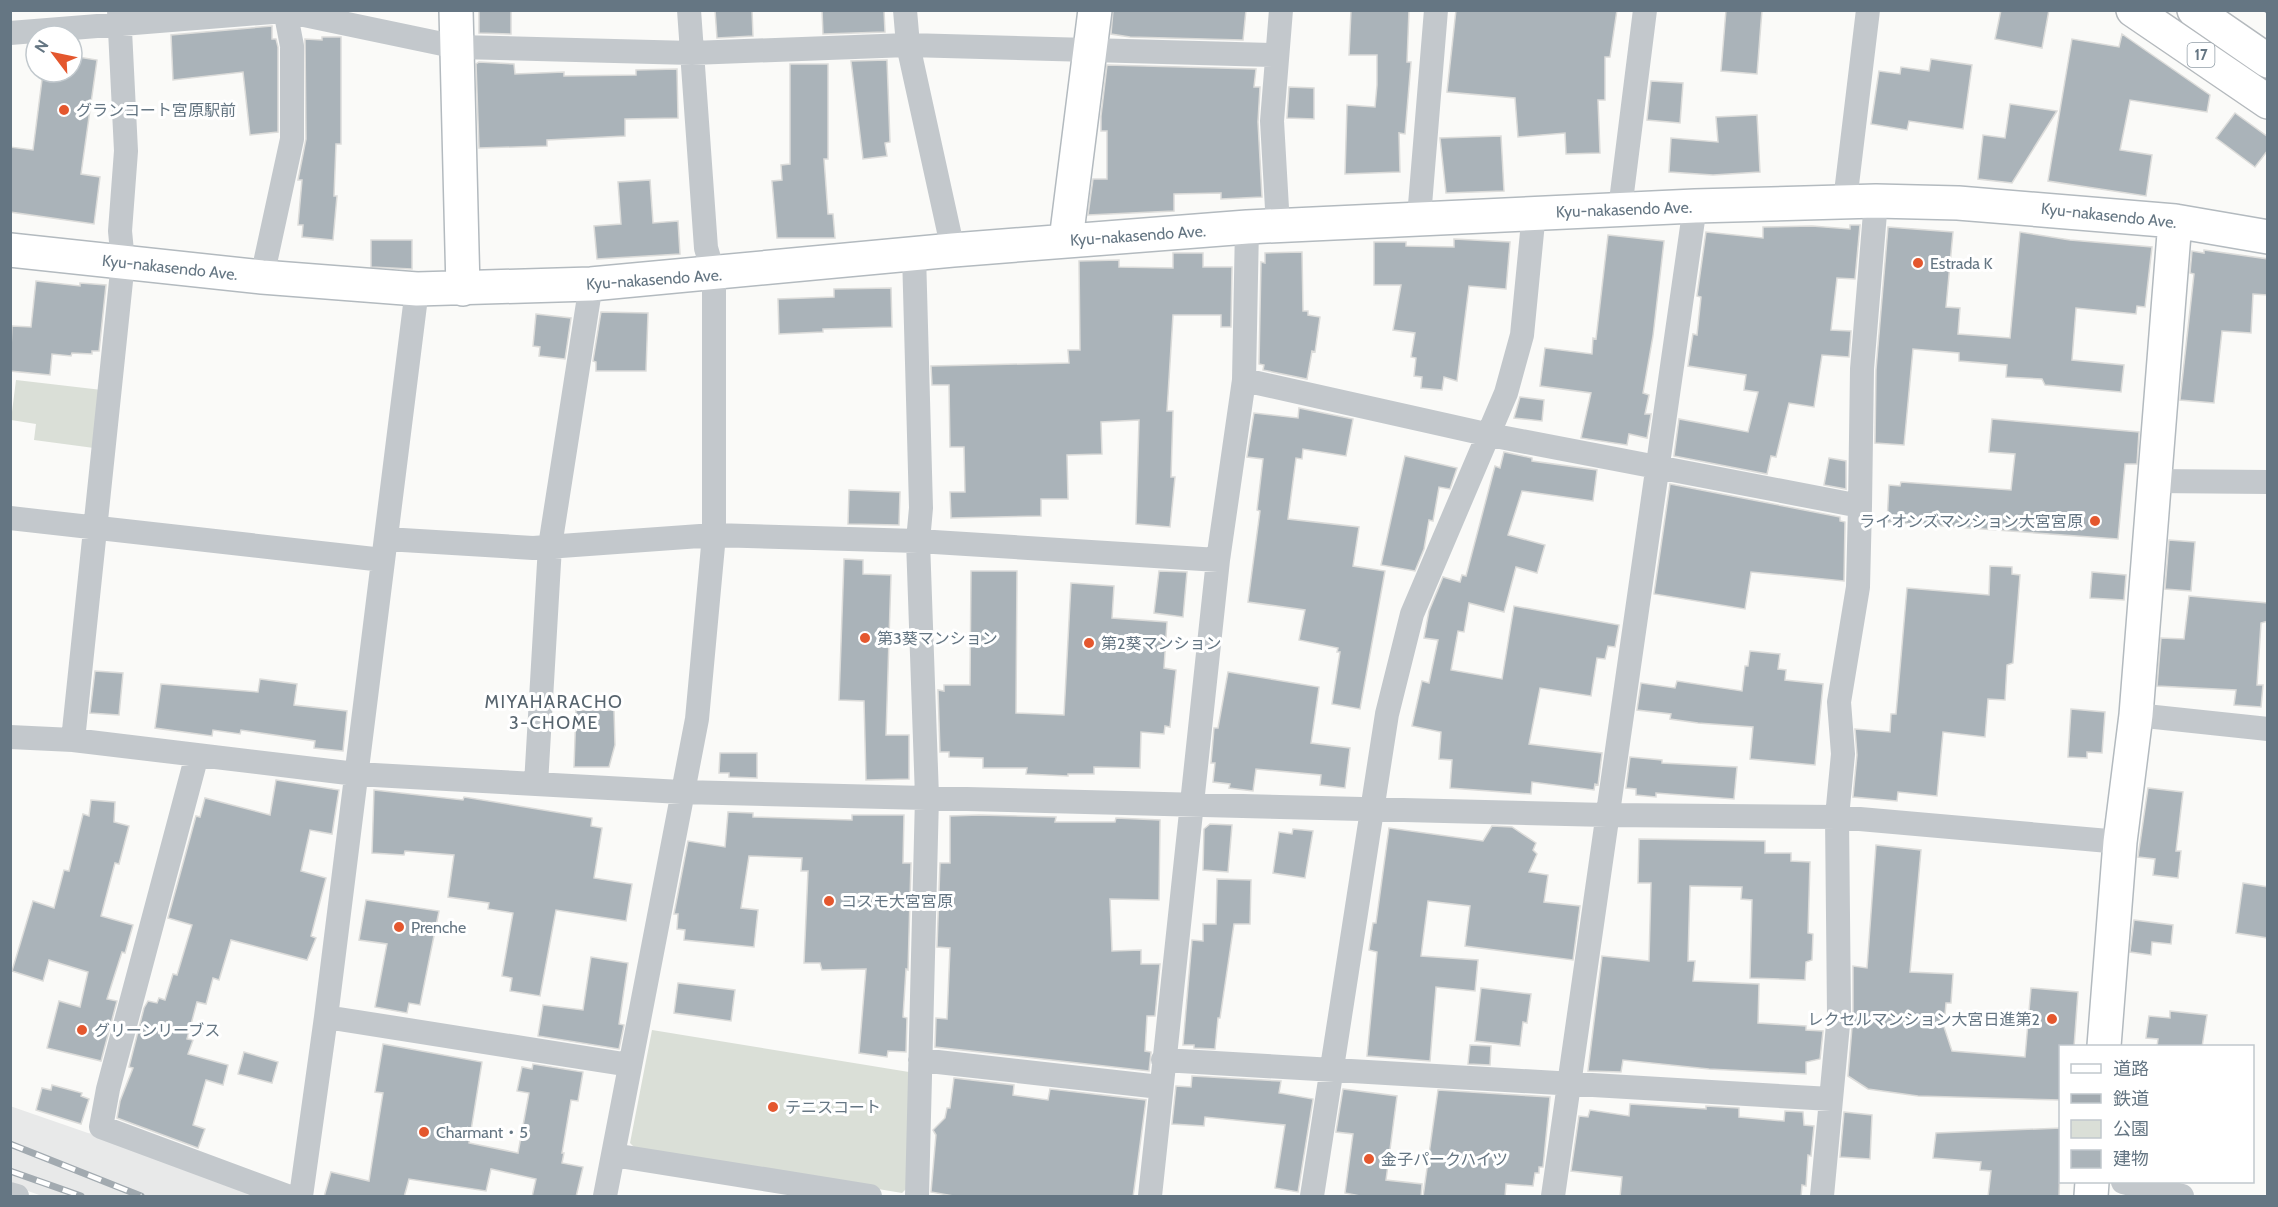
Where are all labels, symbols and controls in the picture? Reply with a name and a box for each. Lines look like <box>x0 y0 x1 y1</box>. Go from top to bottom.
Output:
north arrow <box>24 24 84 84</box>
text: N <box>31 36 53 56</box>
road number: 17 <box>2188 43 2214 67</box>
place label: グランコート宮原駅前 <box>76 101 236 120</box>
marker: グランコート宮原駅前 <box>57 103 71 117</box>
street label: Kyu-nakasendo Ave. <box>1556 198 1692 221</box>
street label: Kyu-nakasendo Ave. <box>2040 199 2178 232</box>
street label: Kyu-nakasendo Ave. <box>1069 221 1207 250</box>
street label: Kyu-nakasendo Ave. <box>101 251 239 284</box>
place label: Estrada K <box>1930 254 1993 273</box>
marker: Estrada K <box>1911 256 1925 270</box>
street label: Kyu-nakasendo Ave. <box>585 265 723 294</box>
place label: ライオンズマンション大宮宮原 <box>1859 512 2083 531</box>
marker: ライオンズマンション大宮宮原 <box>2088 514 2102 528</box>
place label: 第3葵マンション <box>877 629 998 648</box>
marker: 第3葵マンション <box>858 631 872 645</box>
place label: 第2葵マンション <box>1101 634 1221 653</box>
marker: 第2葵マンション <box>1082 636 1096 650</box>
district label: MIYAHARACHO 3-CHOME <box>485 691 623 734</box>
place label: コスモ大宮宮原 <box>841 892 953 911</box>
marker: コスモ大宮宮原 <box>822 894 836 908</box>
place label: Prenche <box>411 918 466 937</box>
marker: Prenche <box>392 920 406 934</box>
place label: レクセルマンション大宮日進第2 <box>1808 1010 2040 1029</box>
marker: レクセルマンション大宮日進第2 <box>2045 1012 2059 1026</box>
place label: グリーンリーブス <box>94 1021 220 1040</box>
marker: グリーンリーブス <box>75 1023 89 1037</box>
legend <box>2059 1045 2254 1183</box>
text: 道路 <box>2113 1058 2149 1080</box>
text: 鉄道 <box>2113 1088 2149 1110</box>
place label: テニスコート <box>785 1098 881 1117</box>
marker: テニスコート <box>766 1100 780 1114</box>
text: 公園 <box>2113 1118 2149 1140</box>
place label: Charmant・5 <box>436 1123 528 1142</box>
marker: Charmant・5 <box>417 1125 431 1139</box>
text: 建物 <box>2113 1148 2149 1170</box>
place label: 金子パークハイツ <box>1381 1150 1508 1169</box>
marker: 金子パークハイツ <box>1362 1152 1376 1166</box>

